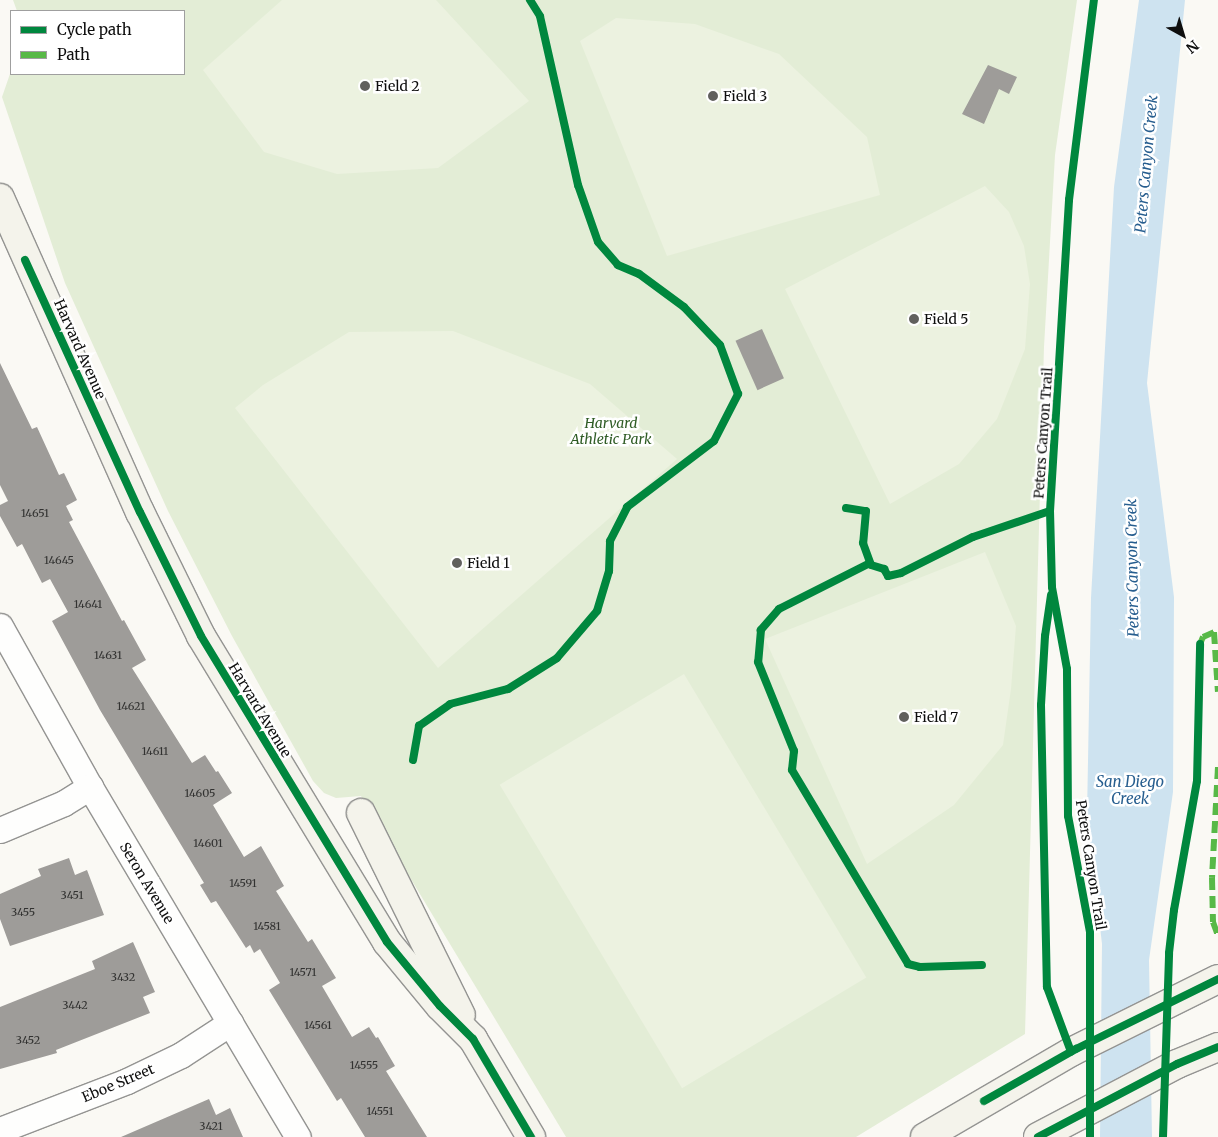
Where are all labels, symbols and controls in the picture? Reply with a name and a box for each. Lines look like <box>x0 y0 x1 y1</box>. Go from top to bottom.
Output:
legend <box>10 10 185 75</box>
north arrow <box>1158 10 1208 60</box>
text: Cycle path <box>57 20 132 39</box>
text: N <box>1182 36 1202 57</box>
text: Path <box>57 45 90 64</box>
place label: Field 2 <box>375 78 420 94</box>
marker: Field 2 <box>359 80 371 92</box>
place label: Field 3 <box>723 88 767 104</box>
marker: Field 3 <box>707 90 719 102</box>
water label: Peters Canyon Creek <box>1131 94 1161 234</box>
street label: Harvard Avenue <box>50 297 110 401</box>
place label: Field 5 <box>924 311 968 327</box>
marker: Field 5 <box>908 313 920 325</box>
street label: Peters Canyon Trail <box>1030 367 1056 499</box>
park label: Harvard Athletic Park <box>570 415 652 448</box>
water label: Peters Canyon Creek <box>1122 499 1142 637</box>
house number: 14651 <box>21 506 49 520</box>
house number: 14645 <box>44 553 74 567</box>
place label: Field 1 <box>467 555 510 571</box>
marker: Field 1 <box>451 557 463 569</box>
house number: 14641 <box>74 597 102 611</box>
house number: 14631 <box>94 648 122 662</box>
street label: Harvard Avenue <box>225 660 295 760</box>
house number: 14621 <box>117 699 145 713</box>
place label: Field 7 <box>914 709 958 725</box>
marker: Field 7 <box>898 711 910 723</box>
house number: 14611 <box>142 744 168 758</box>
water label: San Diego Creek <box>1096 772 1164 807</box>
house number: 14605 <box>185 786 215 800</box>
street label: Peters Canyon Trail <box>1072 799 1110 931</box>
house number: 14601 <box>193 836 223 850</box>
street label: Seron Avenue <box>116 839 178 927</box>
house number: 14591 <box>229 876 257 890</box>
house number: 3451 <box>61 888 83 902</box>
house number: 3455 <box>11 905 35 919</box>
house number: 14581 <box>253 919 281 933</box>
house number: 14571 <box>289 965 317 979</box>
house number: 3432 <box>111 970 135 984</box>
house number: 3442 <box>62 998 88 1012</box>
house number: 14561 <box>304 1018 332 1032</box>
house number: 3452 <box>16 1033 40 1047</box>
house number: 14555 <box>350 1058 378 1072</box>
street label: Eboe Street <box>79 1060 157 1106</box>
house number: 14551 <box>367 1104 393 1118</box>
house number: 3421 <box>199 1119 223 1133</box>

